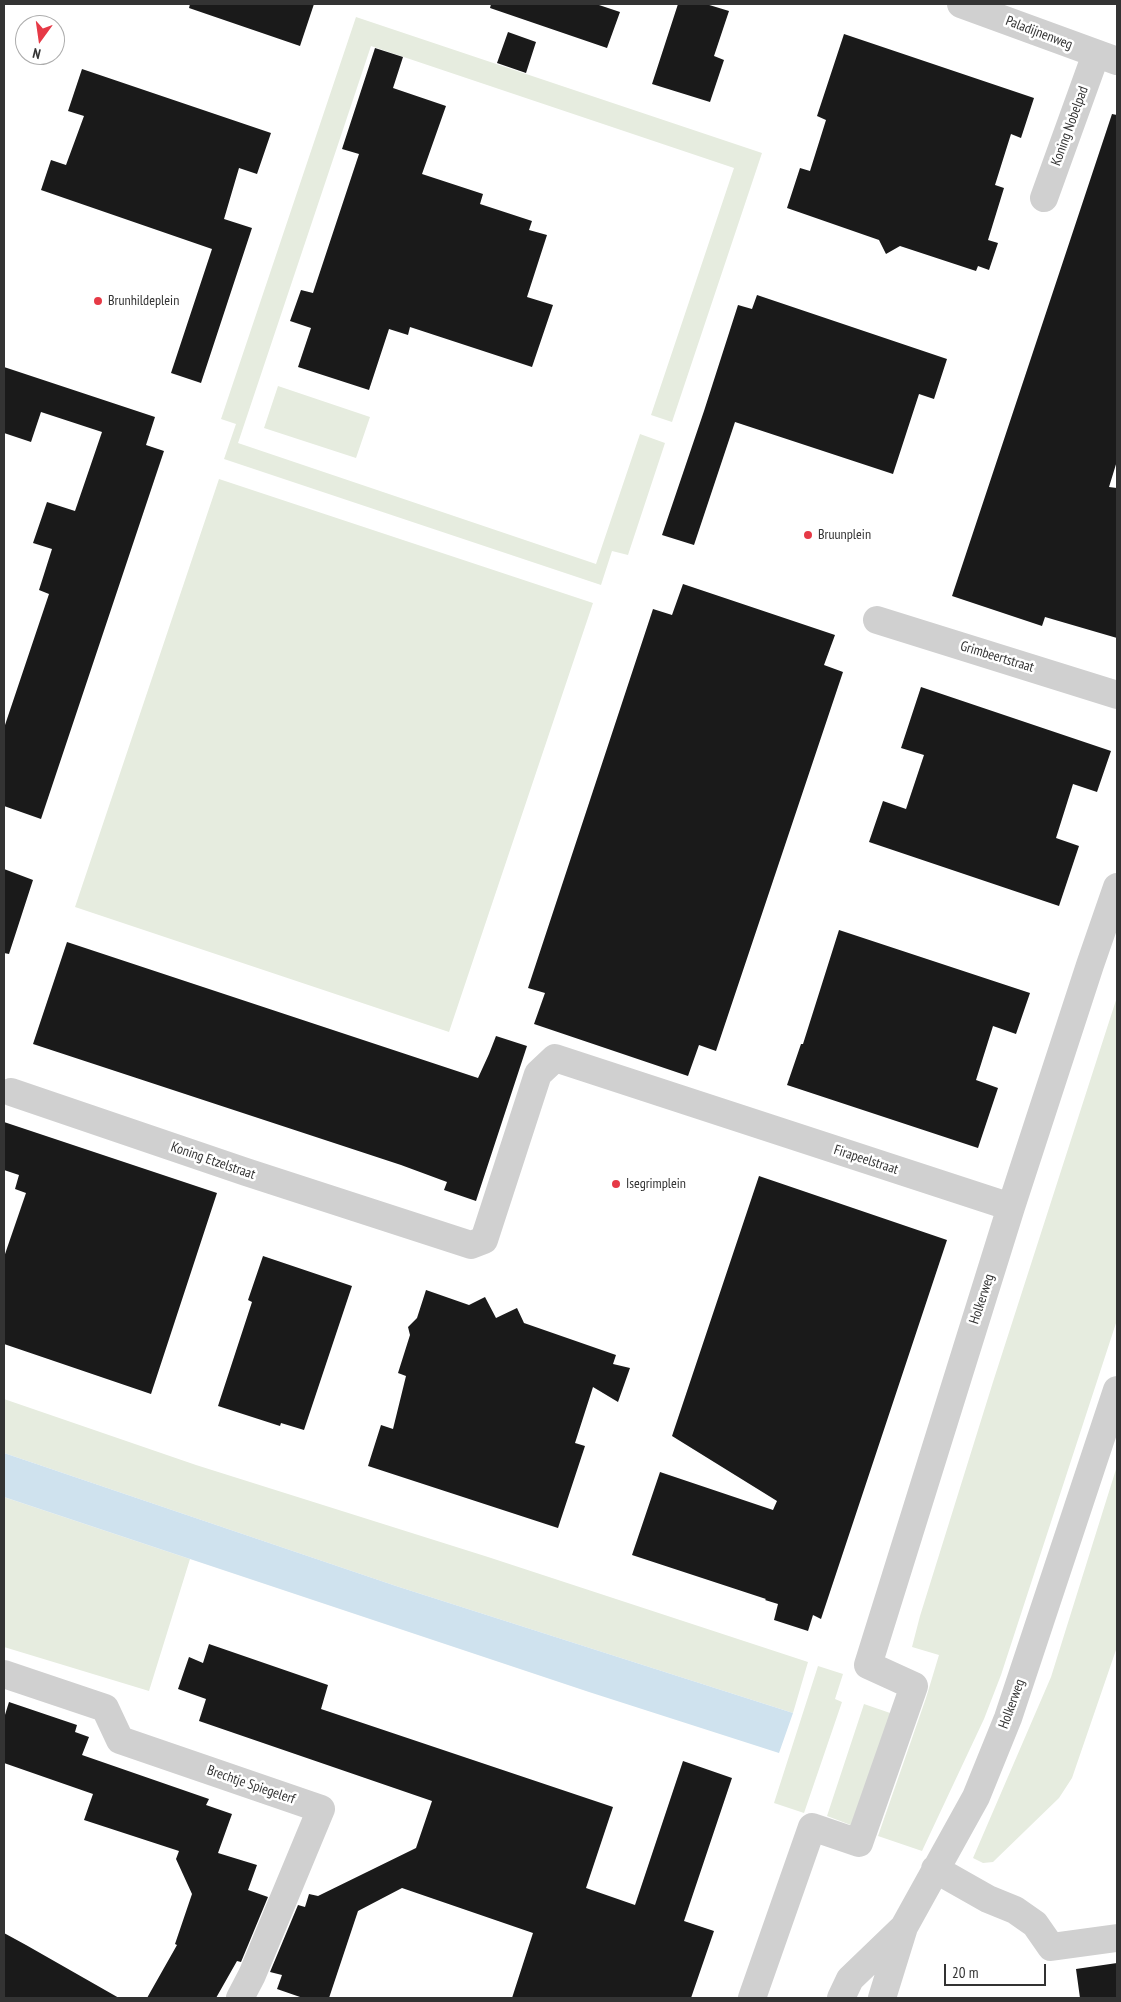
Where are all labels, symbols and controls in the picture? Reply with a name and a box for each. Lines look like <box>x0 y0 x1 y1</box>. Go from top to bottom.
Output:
street label: Paladijnenweg <box>1003 13 1075 53</box>
north arrow <box>15 15 65 65</box>
text: N <box>31 44 42 63</box>
street label: Koning Nobelpad <box>1048 84 1092 168</box>
place label: Brunhildeplein <box>108 293 179 309</box>
marker: Brunhildeplein <box>92 295 104 307</box>
place label: Bruunplein <box>818 527 871 543</box>
marker: Bruunplein <box>802 529 814 541</box>
street label: Grimbeertstraat <box>958 638 1036 676</box>
street label: Koning Etzelstraat <box>169 1139 257 1183</box>
street label: Firapeelstraat <box>832 1142 900 1178</box>
place label: Isegrimplein <box>626 1176 686 1192</box>
marker: Isegrimplein <box>610 1178 622 1190</box>
street label: Holkerweg <box>966 1272 998 1326</box>
street label: Holkerweg <box>995 1677 1029 1731</box>
street label: Brechtje Spiegelerf <box>205 1762 297 1808</box>
scale bar <box>946 1954 1048 1986</box>
text: 20 m <box>952 1963 978 1982</box>

